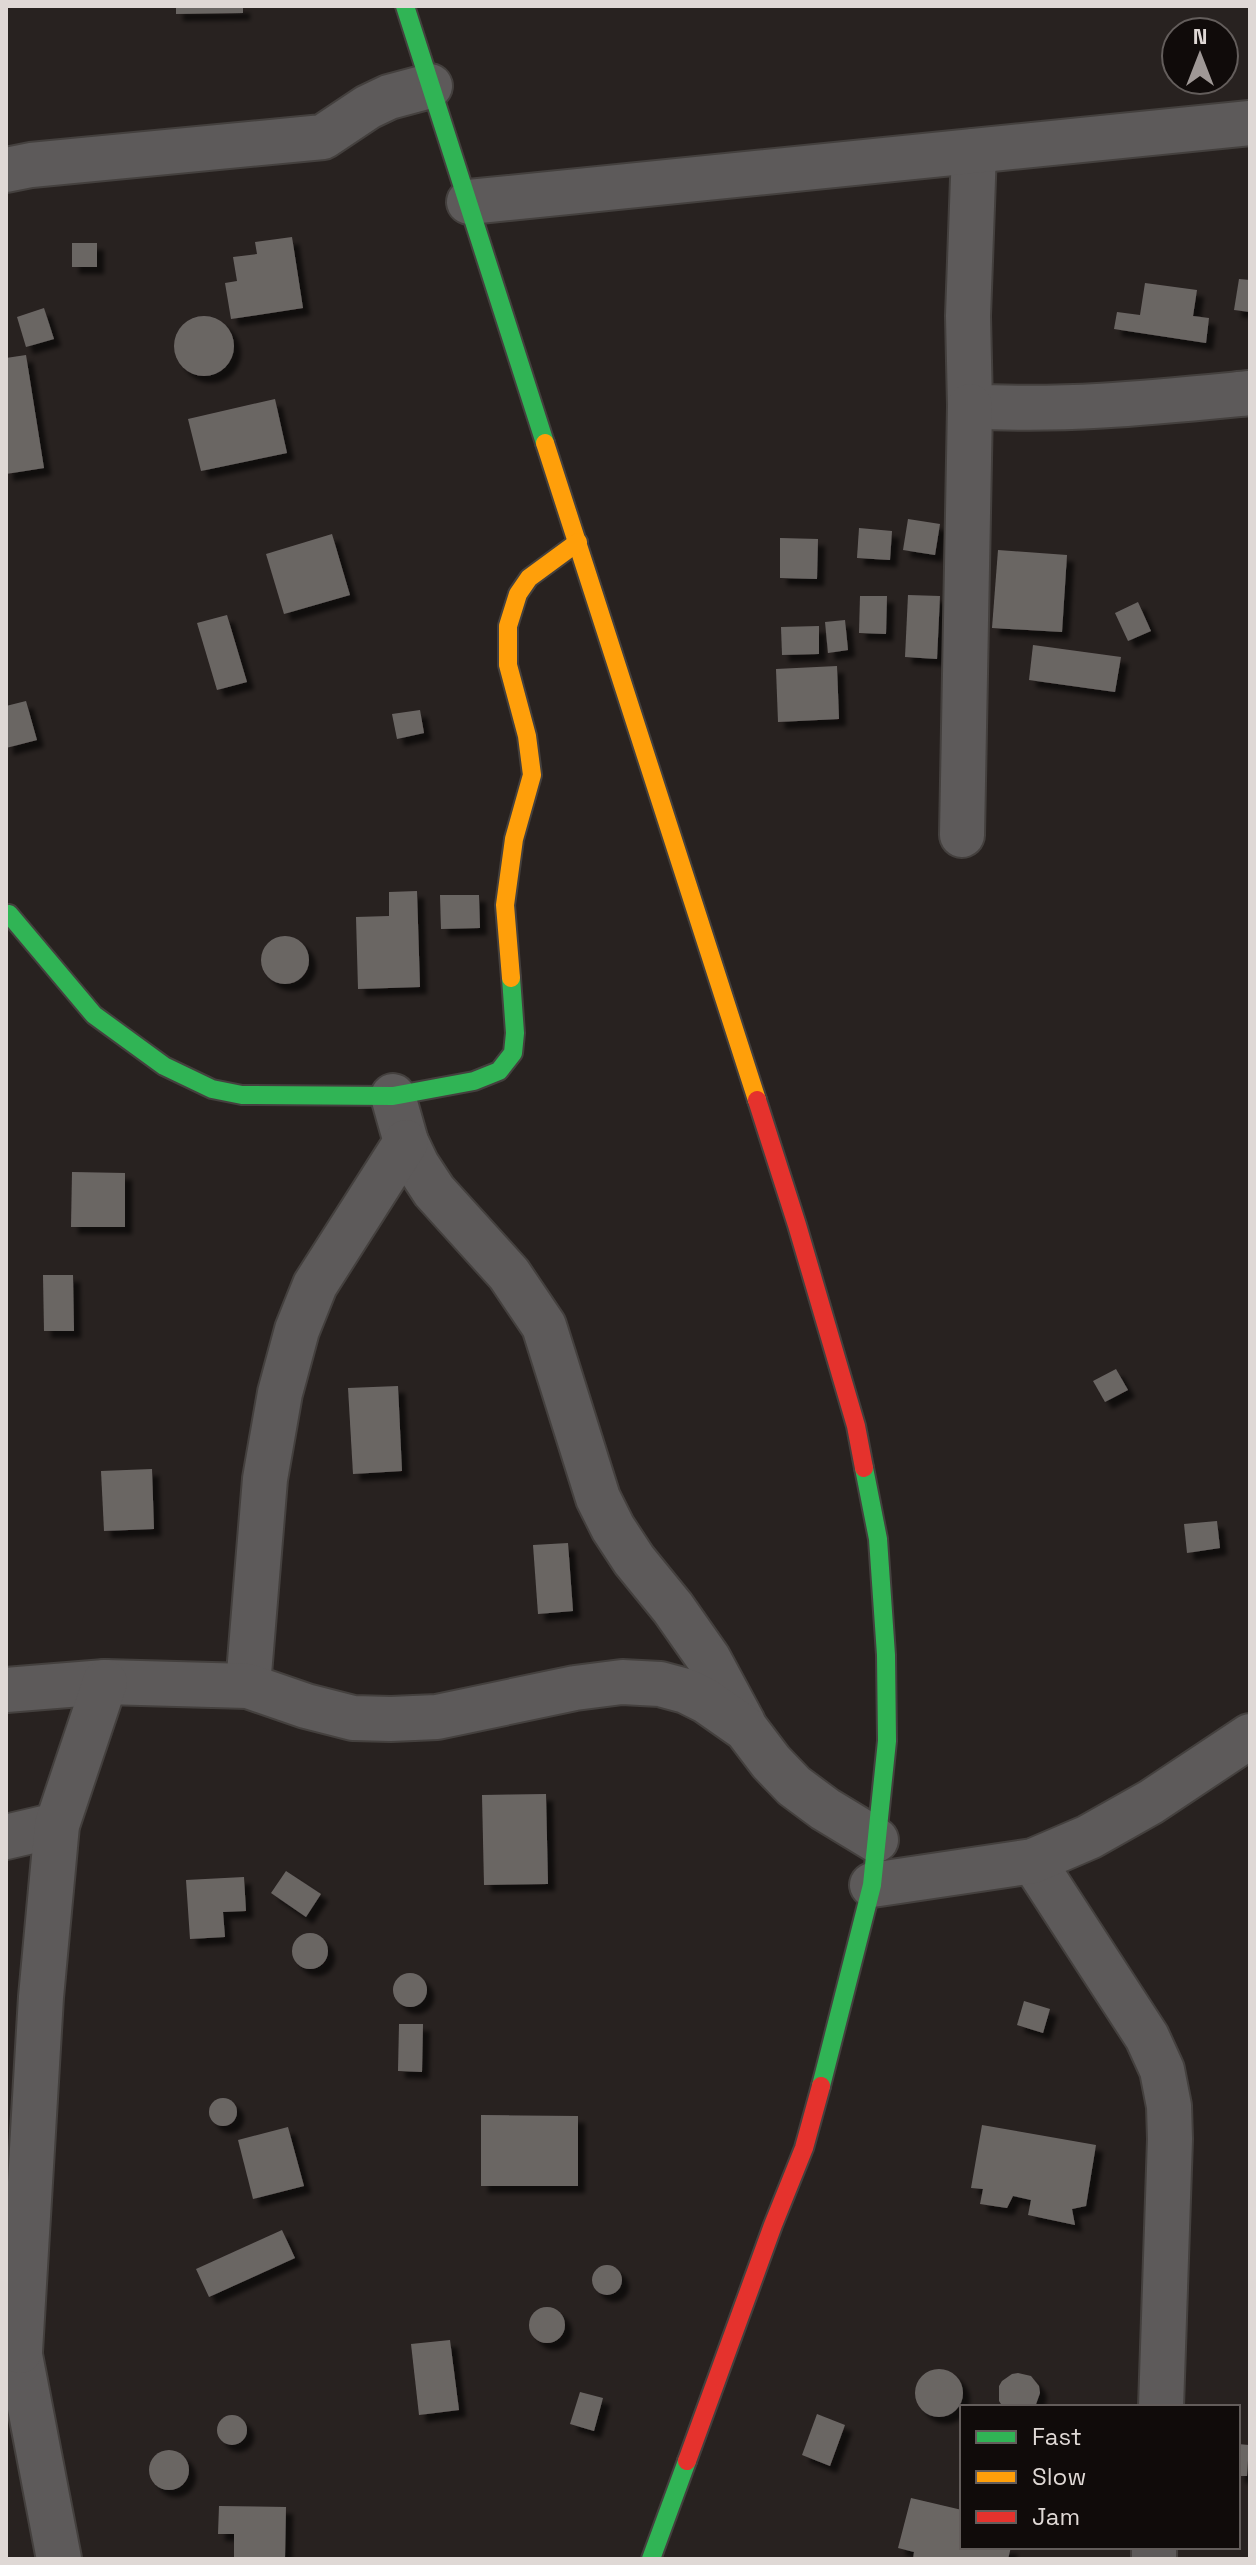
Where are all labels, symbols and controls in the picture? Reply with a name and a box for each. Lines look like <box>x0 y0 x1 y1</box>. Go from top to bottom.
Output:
north arrow <box>1160 16 1240 96</box>
text: N <box>1193 22 1207 50</box>
legend <box>960 2405 1240 2549</box>
text: Fast <box>1032 2421 1082 2452</box>
text: Slow <box>1032 2461 1086 2492</box>
text: Jam <box>1032 2501 1080 2532</box>

